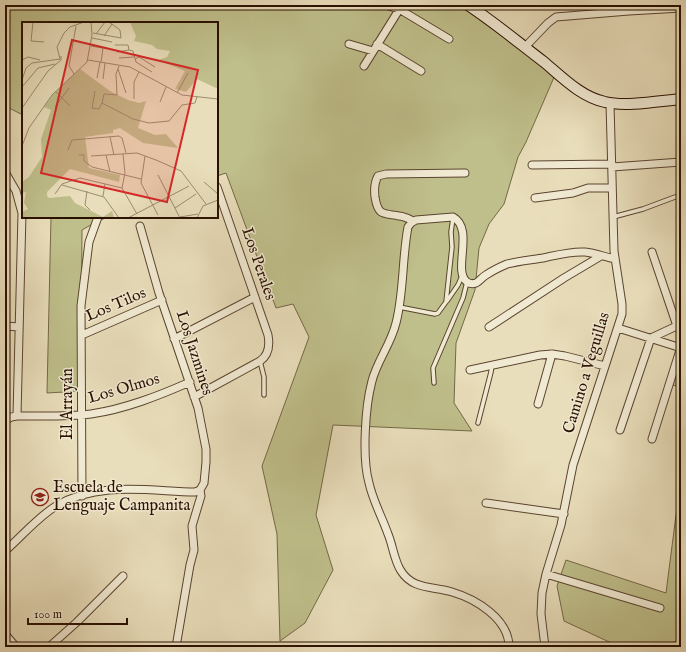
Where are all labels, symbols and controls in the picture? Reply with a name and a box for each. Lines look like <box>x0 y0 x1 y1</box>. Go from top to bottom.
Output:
inset map <box>22 22 218 218</box>
street label: Los Perales <box>236 225 280 303</box>
street label: Los Tilos <box>83 283 150 327</box>
street label: Los Jazmines <box>171 308 217 398</box>
street label: Camino a Veguillas <box>559 310 615 436</box>
street label: El Arrayán <box>58 368 78 440</box>
street label: Los Olmos <box>86 369 162 409</box>
place label: Escuela de Lenguaje Campanita <box>53 478 190 516</box>
school or university icon: Escuela de Lenguaje Campanita <box>30 487 50 507</box>
scale bar <box>28 600 127 626</box>
text: 100 m <box>34 607 62 622</box>

